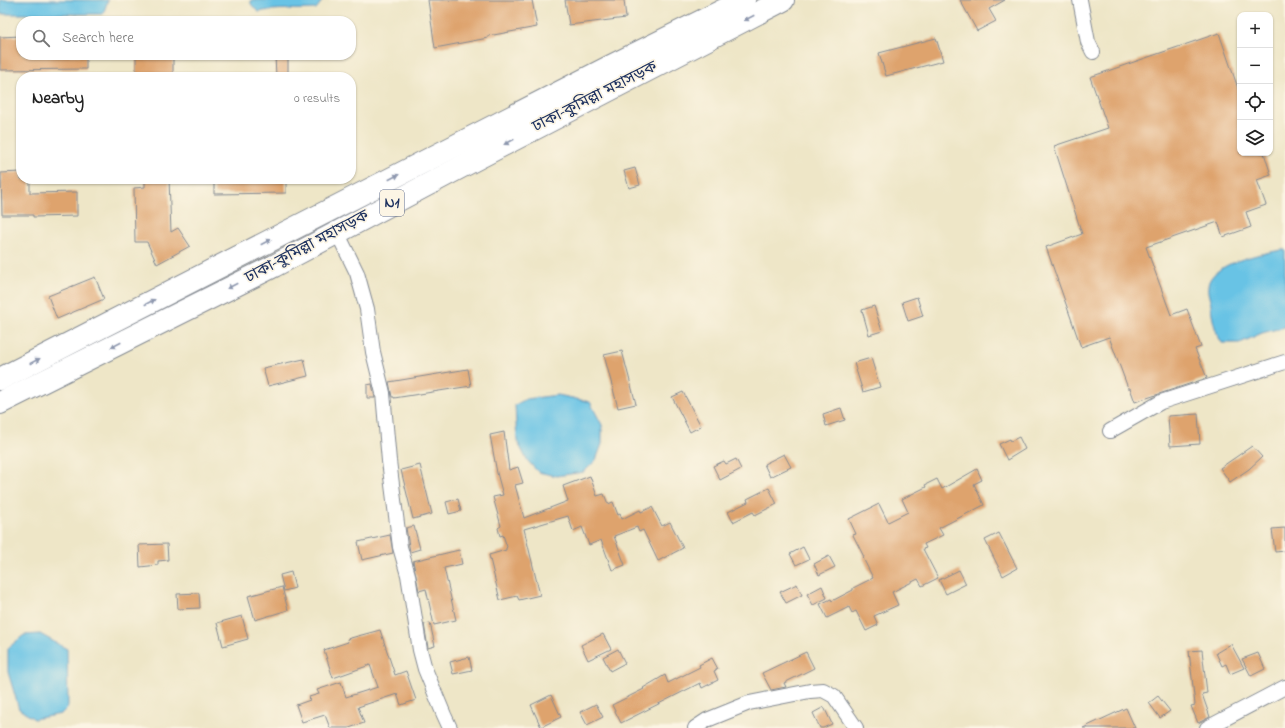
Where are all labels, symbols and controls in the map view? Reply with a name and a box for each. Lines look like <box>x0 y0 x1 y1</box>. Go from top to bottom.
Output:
map controls <box>1237 12 1273 156</box>
button: + <box>1237 12 1273 48</box>
one-way arrow <box>743 15 754 21</box>
search box <box>16 16 356 60</box>
icon: search <box>30 27 52 49</box>
text: Search here <box>62 27 134 49</box>
button: − <box>1237 48 1273 84</box>
street label: ঢাকা–কুমিল্লা মহাসড়ক <box>527 55 663 139</box>
button: locate <box>1237 84 1273 120</box>
text: Nearby <box>32 86 84 111</box>
text: 0 results <box>294 89 340 108</box>
button: layers <box>1237 120 1273 156</box>
one-way arrow <box>503 139 515 145</box>
one-way arrow <box>389 174 400 180</box>
road number: N1 <box>380 190 404 216</box>
street label: ঢাকা–কুমিল্লা মহাসড়ক <box>240 204 374 290</box>
one-way arrow <box>260 239 272 246</box>
one-way arrow <box>227 283 238 290</box>
one-way arrow <box>145 299 156 305</box>
one-way arrow <box>110 341 122 348</box>
one-way arrow <box>29 358 40 364</box>

